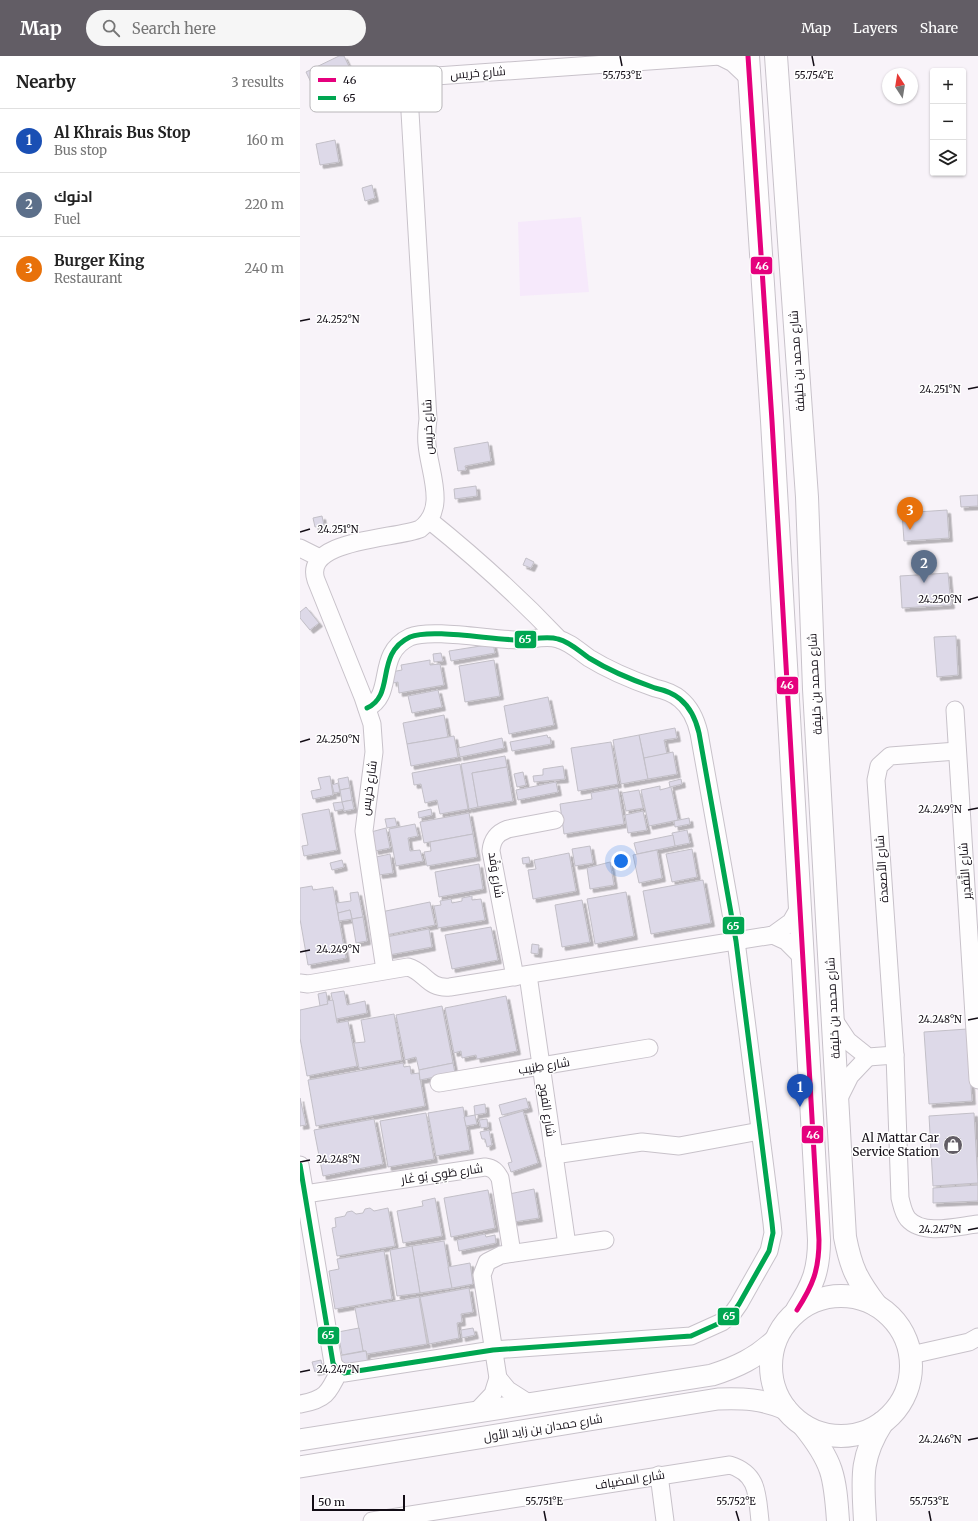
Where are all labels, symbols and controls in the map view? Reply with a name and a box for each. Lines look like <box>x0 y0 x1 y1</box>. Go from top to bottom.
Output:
search box <box>86 10 366 46</box>
text: Map <box>20 16 62 40</box>
icon: search <box>100 17 122 39</box>
text: Search here <box>132 19 216 38</box>
text: Map <box>801 19 831 37</box>
text: Layers <box>853 19 898 37</box>
text: Share <box>920 19 958 37</box>
street label: شارع خريس <box>450 63 506 83</box>
legend <box>310 66 442 112</box>
north arrow <box>882 68 918 104</box>
map controls <box>930 68 966 176</box>
button: + <box>930 68 966 104</box>
text: 55.753°E <box>602 69 642 82</box>
text: 55.754°E <box>795 69 834 82</box>
text: Nearby <box>16 71 76 93</box>
text: 46 <box>343 73 357 87</box>
text: 3 results <box>231 74 284 91</box>
text: 65 <box>343 91 356 105</box>
button: − <box>930 104 966 140</box>
text: Al Khrais Bus Stop <box>54 123 191 142</box>
text: 1 <box>26 132 32 149</box>
text: 160 m <box>246 132 284 149</box>
button: layers <box>930 140 966 176</box>
text: Bus stop <box>54 142 107 159</box>
text: ادنوك <box>54 187 93 206</box>
text: 2 <box>25 196 33 213</box>
text: 220 m <box>245 196 284 213</box>
text: Fuel <box>54 211 81 228</box>
text: Burger King <box>54 251 144 270</box>
line badge: 46 <box>750 256 773 275</box>
text: 46 <box>755 259 769 273</box>
text: 3 <box>25 260 33 277</box>
text: 240 m <box>244 260 284 277</box>
text: Restaurant <box>54 270 122 287</box>
street label: شارع محمد بن خليفة <box>785 310 809 412</box>
text: 24.252°N <box>317 313 360 326</box>
text: 24.251°N <box>920 383 961 396</box>
street label: شارع خريس <box>419 399 437 455</box>
pin: 3 <box>897 497 923 530</box>
text: 24.251°N <box>318 523 359 536</box>
pin: 2 <box>911 550 937 583</box>
text: 24.250°N <box>918 593 962 606</box>
line badge: 65 <box>514 630 537 649</box>
text: 65 <box>519 632 531 646</box>
street label: شارع محمد بن خليفة <box>804 633 826 735</box>
line badge: 46 <box>776 676 799 695</box>
text: 46 <box>780 678 794 692</box>
text: 24.250°N <box>316 733 360 746</box>
street label: شارع خريس <box>357 759 381 817</box>
text: 24.249°N <box>918 803 962 816</box>
street label: شارع الأصعدة <box>872 834 892 903</box>
street label: شارع التَّقدِير <box>955 842 975 901</box>
street label: شارع وَفْد <box>484 851 508 899</box>
your location <box>611 851 631 871</box>
line badge: 65 <box>722 916 745 935</box>
text: 65 <box>727 919 739 933</box>
text: 24.249°N <box>316 943 360 956</box>
street label: شارع محمد بن خليفة <box>822 957 844 1059</box>
text: 24.248°N <box>918 1013 962 1026</box>
street label: شارع طِنِيب <box>517 1054 571 1078</box>
pin: 1 <box>787 1074 813 1107</box>
street label: شارع الفوج <box>535 1082 559 1138</box>
line badge: 46 <box>801 1125 824 1144</box>
text: 46 <box>806 1128 820 1142</box>
place label: Al Mattar Car Service Station <box>852 1130 940 1159</box>
shop icon: Al Mattar Car Service Station <box>942 1134 964 1156</box>
text: 24.248°N <box>316 1153 360 1166</box>
street label: شارع طَوِي بُو غَار <box>399 1160 484 1190</box>
text: 24.247°N <box>919 1223 962 1236</box>
line badge: 65 <box>717 1307 740 1326</box>
text: 65 <box>723 1309 735 1323</box>
line badge: 65 <box>317 1326 340 1345</box>
text: 65 <box>322 1328 334 1342</box>
text: 24.247°N <box>317 1363 360 1376</box>
street label: شارع حمدان بن زايد الأول <box>482 1411 604 1445</box>
text: 24.246°N <box>918 1433 962 1446</box>
street label: شارع المضياف <box>594 1467 666 1493</box>
scale bar <box>312 1493 405 1512</box>
text: 50 m <box>318 1495 345 1509</box>
text: 55.751°E <box>525 1495 563 1508</box>
text: 55.752°E <box>716 1495 756 1508</box>
text: 55.753°E <box>909 1495 949 1508</box>

